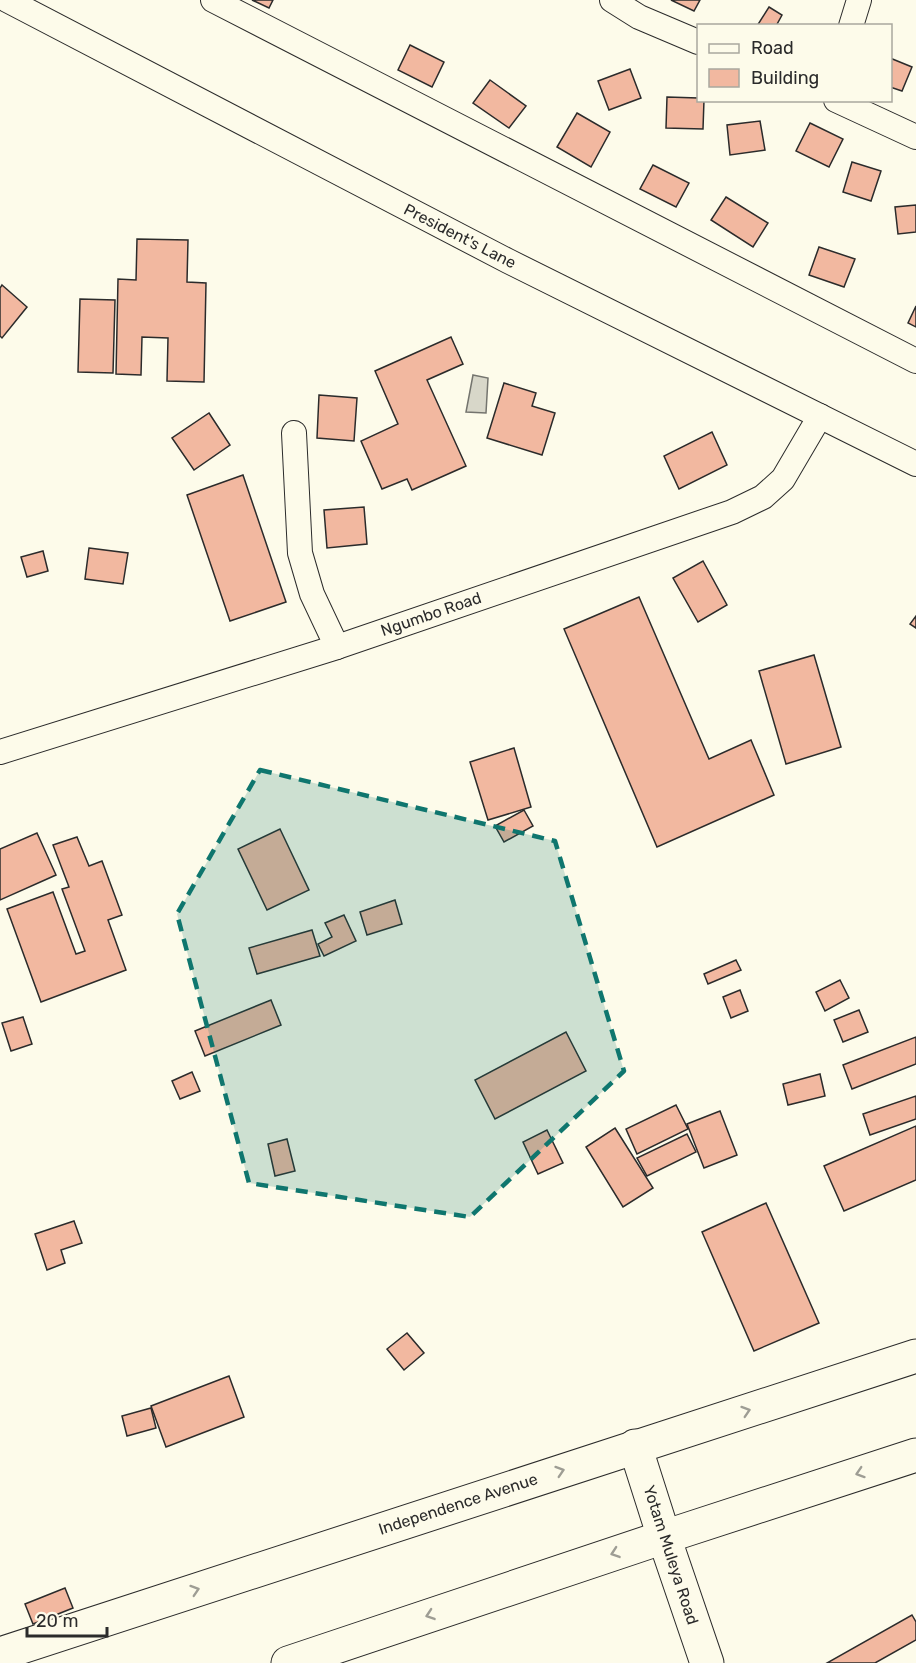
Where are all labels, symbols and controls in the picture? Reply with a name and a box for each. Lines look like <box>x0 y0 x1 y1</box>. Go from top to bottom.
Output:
legend <box>697 24 892 102</box>
text: Road <box>751 37 794 59</box>
text: Building <box>751 67 819 89</box>
street label: President's Lane <box>401 200 519 272</box>
street label: Ngumbo Road <box>378 588 484 640</box>
one-way arrow <box>740 1405 751 1418</box>
one-way arrow <box>554 1465 565 1478</box>
one-way arrow <box>855 1466 866 1478</box>
street label: Independence Avenue <box>376 1469 540 1539</box>
street label: Yotam Muleya Road <box>639 1483 703 1627</box>
one-way arrow <box>610 1546 621 1558</box>
one-way arrow <box>189 1585 200 1597</box>
scale bar <box>27 1600 106 1638</box>
one-way arrow <box>425 1608 436 1621</box>
text: 20 m <box>36 1610 78 1632</box>

